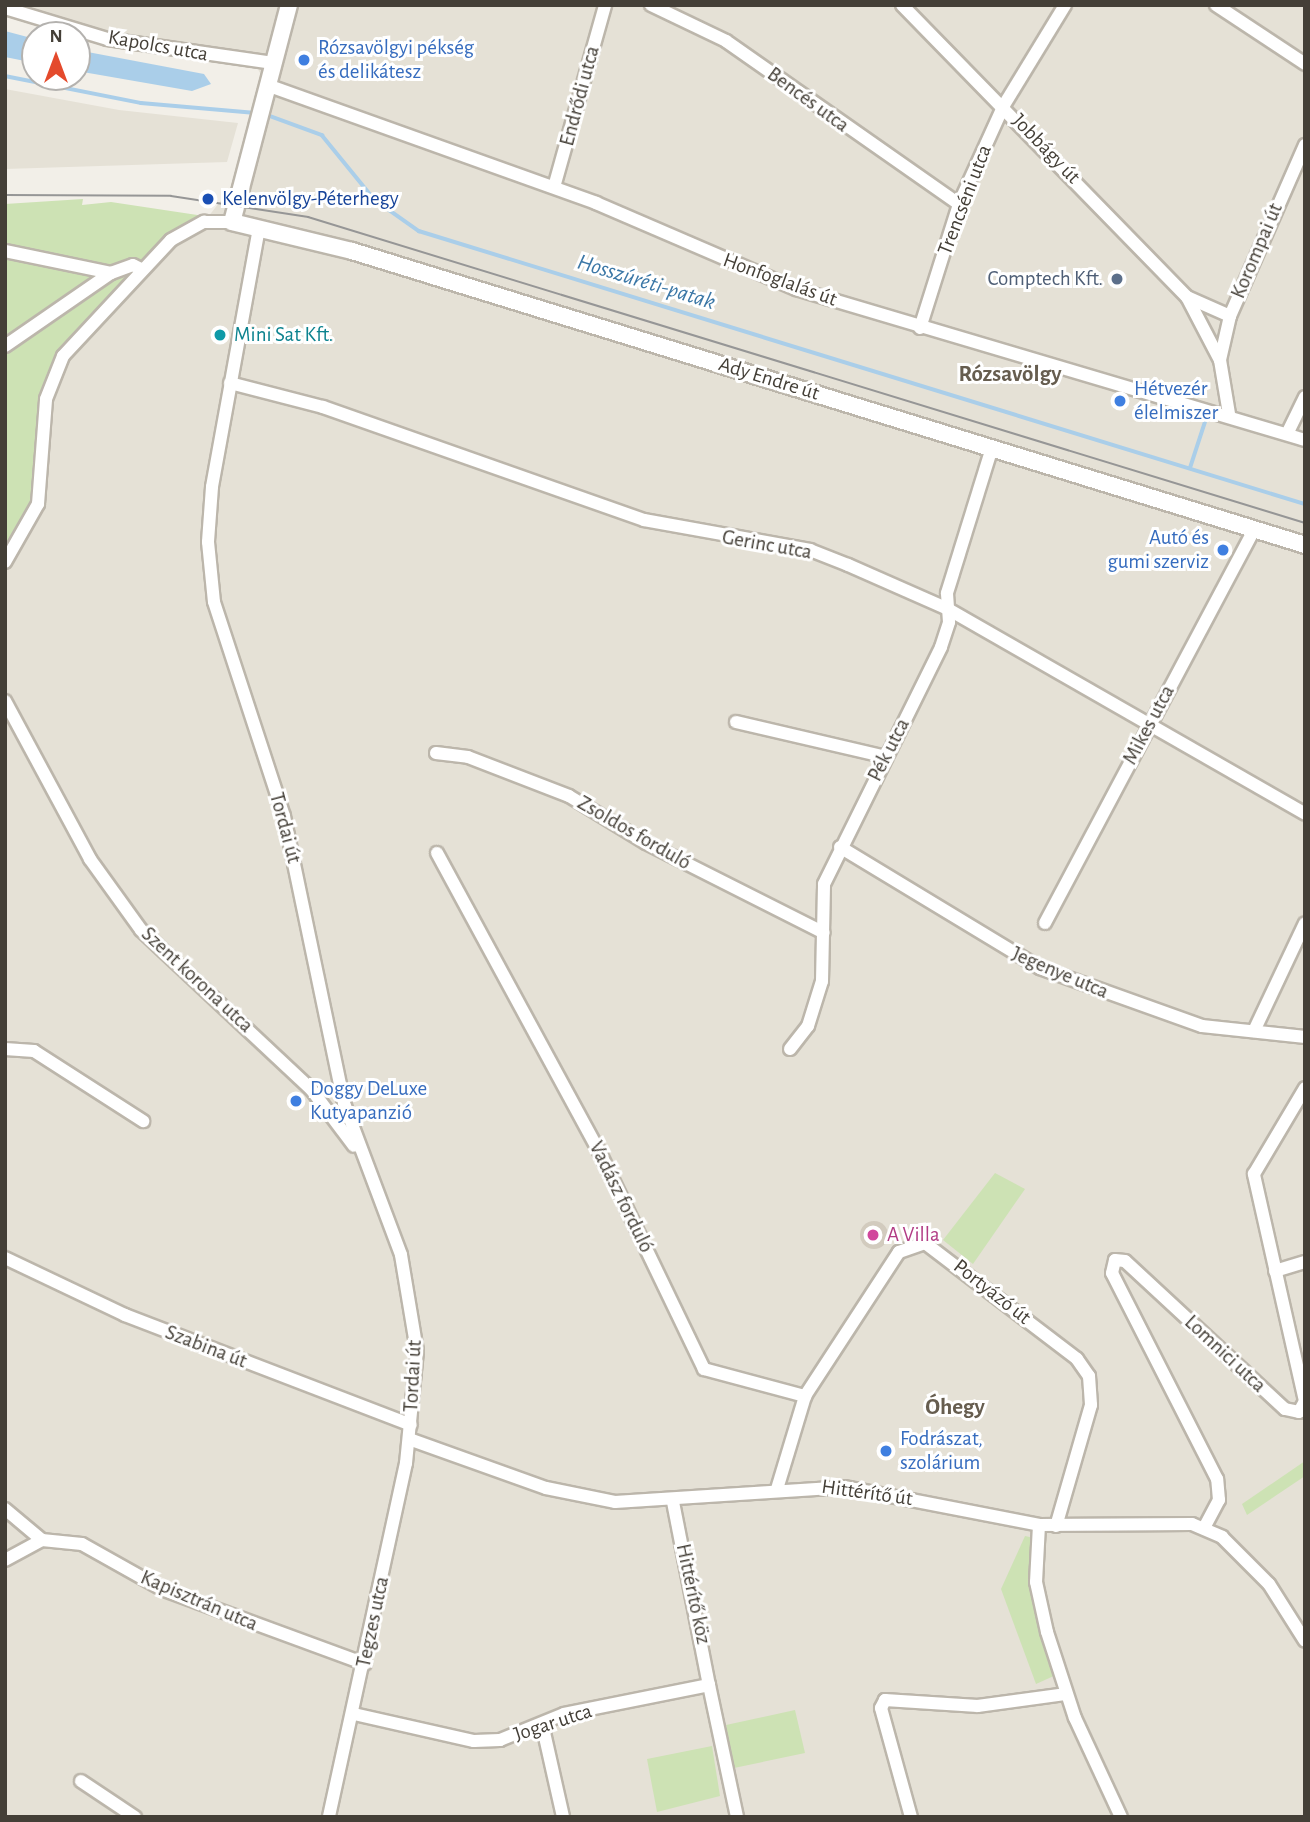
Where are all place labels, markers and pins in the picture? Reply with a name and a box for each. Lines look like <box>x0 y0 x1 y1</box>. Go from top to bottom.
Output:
place label: Rózsavölgyi pékség és delikátesz <box>318 35 474 85</box>
marker: Rózsavölgyi pékség és delikátesz <box>296 52 312 68</box>
place label: Kelenvölgy-Péterhegy <box>222 186 399 212</box>
marker: Kelenvölgy-Péterhegy <box>200 191 216 207</box>
place label: Comptech Kft. <box>987 266 1103 292</box>
marker: Comptech Kft. <box>1109 271 1125 287</box>
place label: Mini Sat Kft. <box>234 322 333 348</box>
marker: Mini Sat Kft. <box>212 327 228 343</box>
place label: Hétvezér élelmiszer <box>1134 376 1218 426</box>
marker: Hétvezér élelmiszer <box>1112 393 1128 409</box>
place label: Autó és gumi szerviz <box>1107 525 1209 575</box>
marker: Autó és gumi szerviz <box>1215 542 1231 558</box>
place label: Doggy DeLuxe Kutyapanzió <box>310 1076 427 1126</box>
marker: Doggy DeLuxe Kutyapanzió <box>288 1093 304 1109</box>
place label: A Villa <box>887 1222 940 1248</box>
marker: A Villa <box>865 1227 881 1243</box>
place label: Fodrászat, szolárium <box>900 1426 983 1476</box>
marker: Fodrászat, szolárium <box>878 1443 894 1459</box>

